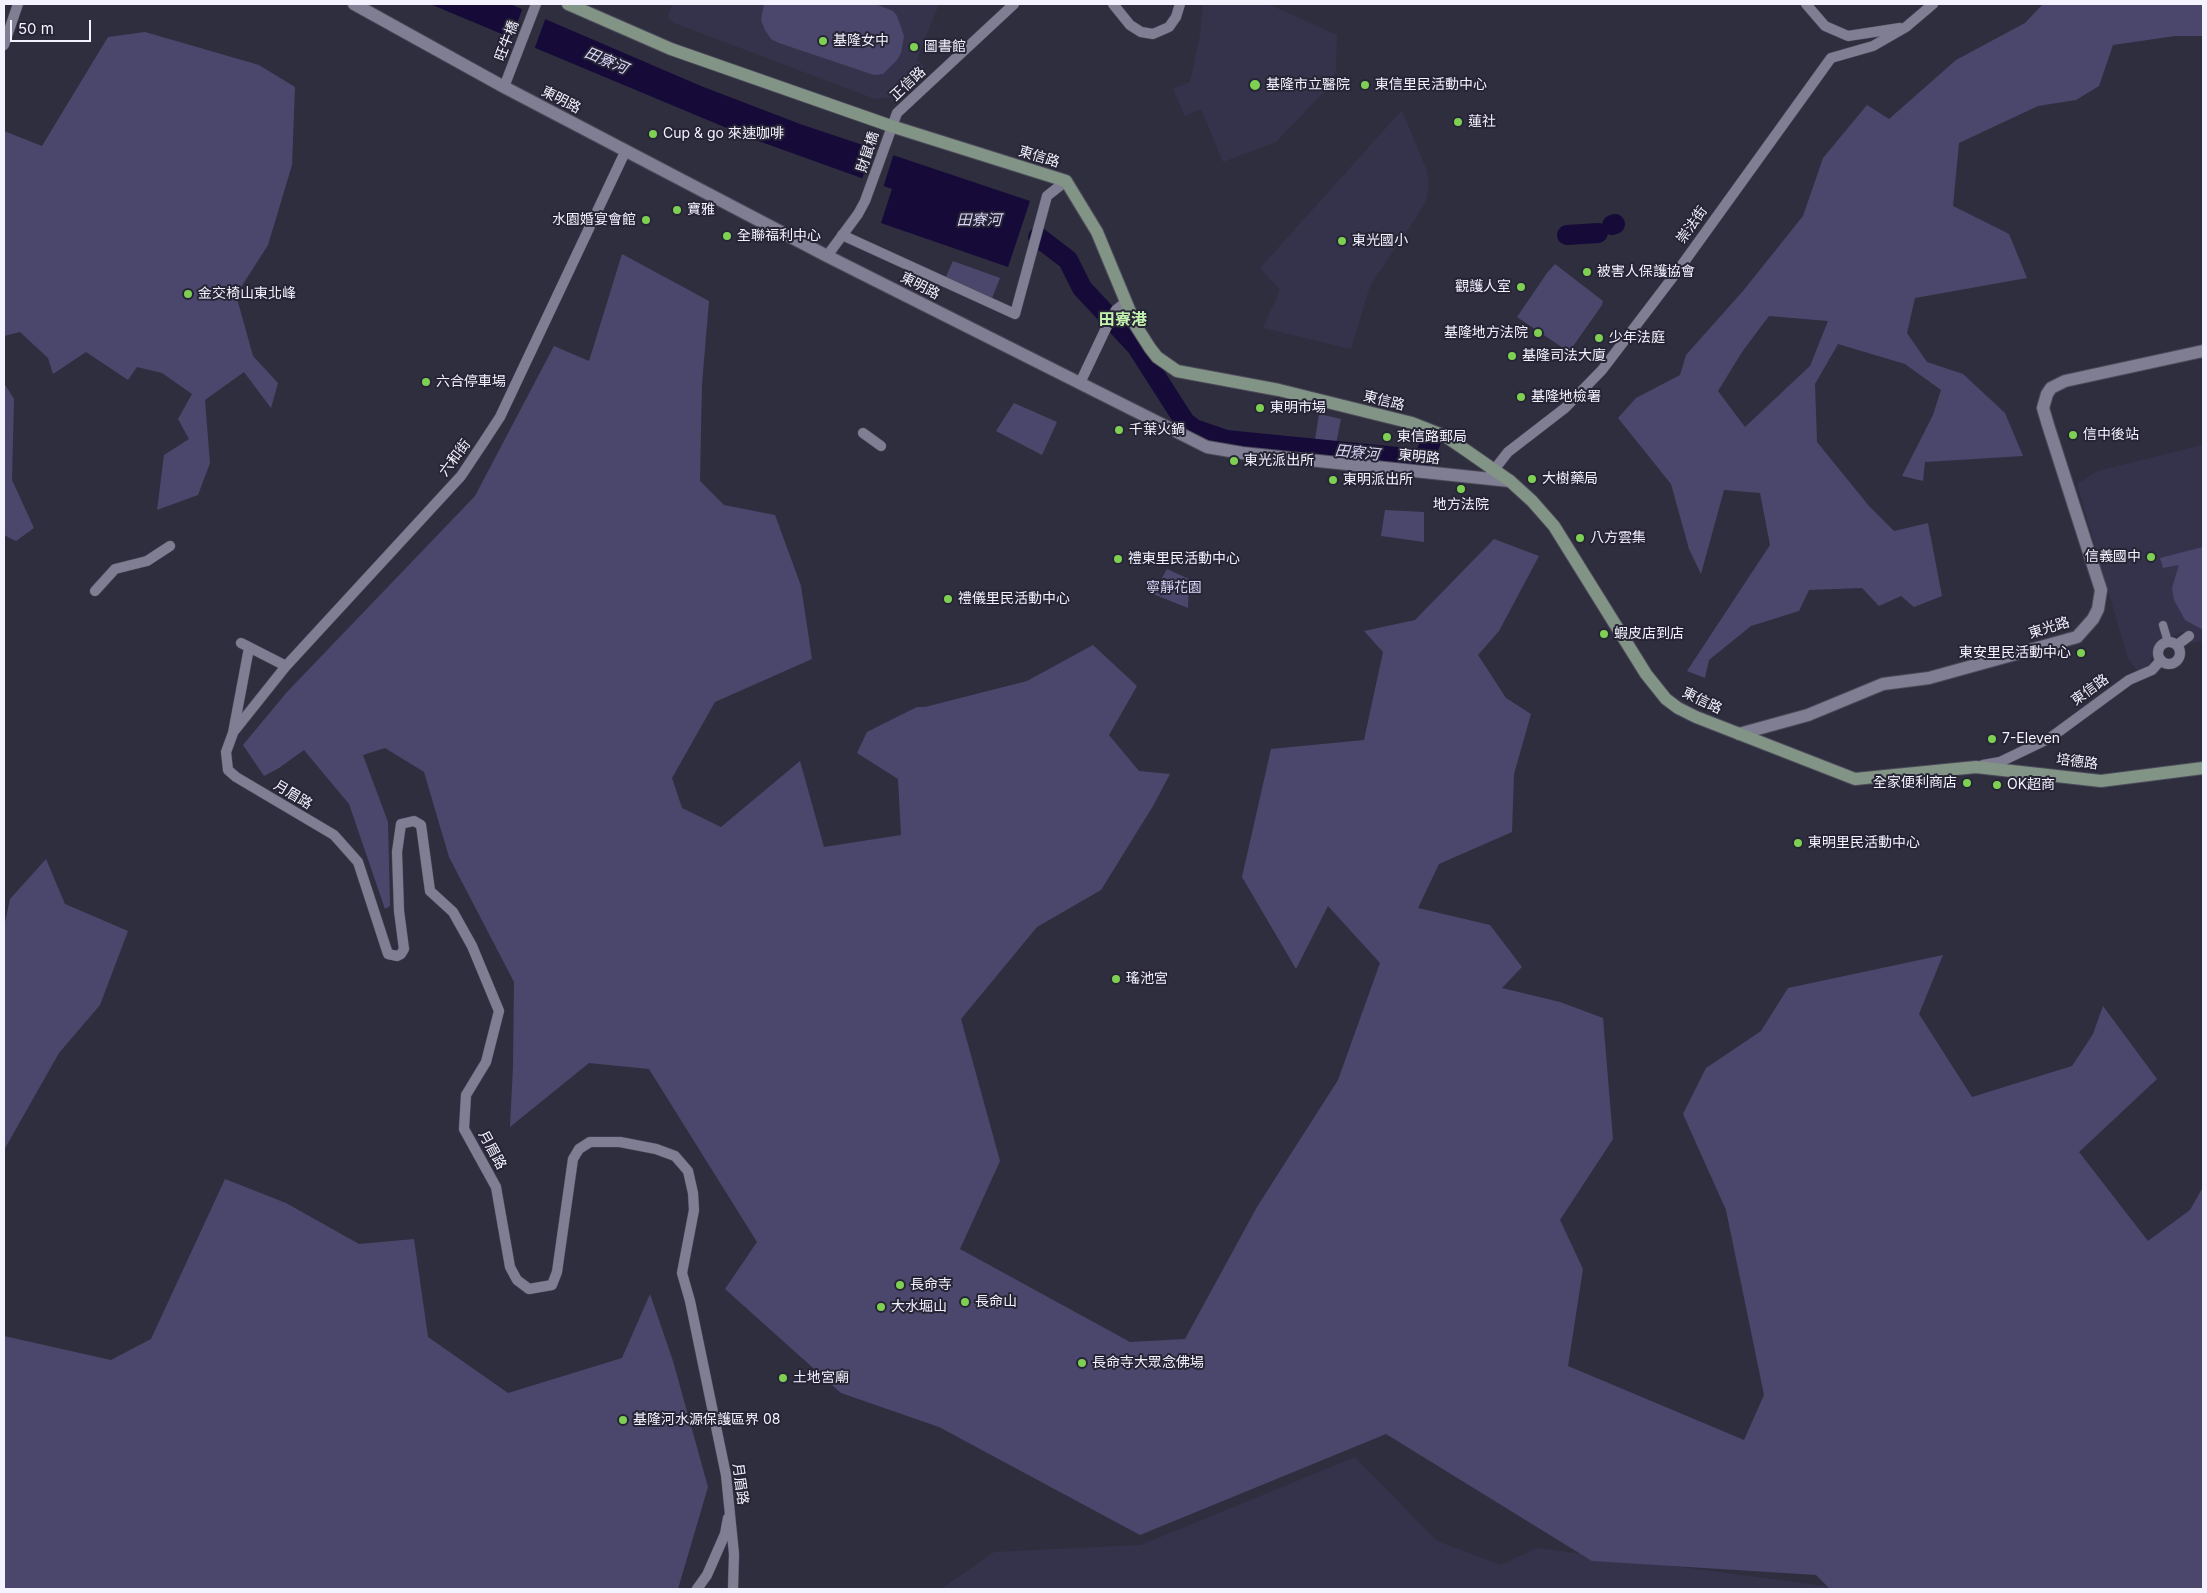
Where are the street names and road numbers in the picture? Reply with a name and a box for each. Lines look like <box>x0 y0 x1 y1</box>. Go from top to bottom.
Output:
street label: 旺牛橋 <box>492 18 522 64</box>
street label: 正信路 <box>887 64 929 104</box>
street label: 東明路 <box>538 83 584 117</box>
street label: 財鼠橋 <box>854 129 882 175</box>
street label: 東信路 <box>1016 143 1062 171</box>
street label: 崇法街 <box>1673 203 1711 247</box>
street label: 東明路 <box>897 269 943 303</box>
street label: 東信路 <box>1362 388 1406 414</box>
street label: 六和街 <box>436 436 474 480</box>
street label: 東明路 <box>1397 446 1441 468</box>
street label: 東光路 <box>2026 614 2072 642</box>
street label: 東信路 <box>2068 671 2112 709</box>
street label: 東信路 <box>1679 684 1725 718</box>
street label: 培德路 <box>2055 751 2099 773</box>
street label: 月眉路 <box>271 777 315 813</box>
street label: 月眉路 <box>474 1128 510 1172</box>
street label: 月眉路 <box>729 1462 751 1506</box>

